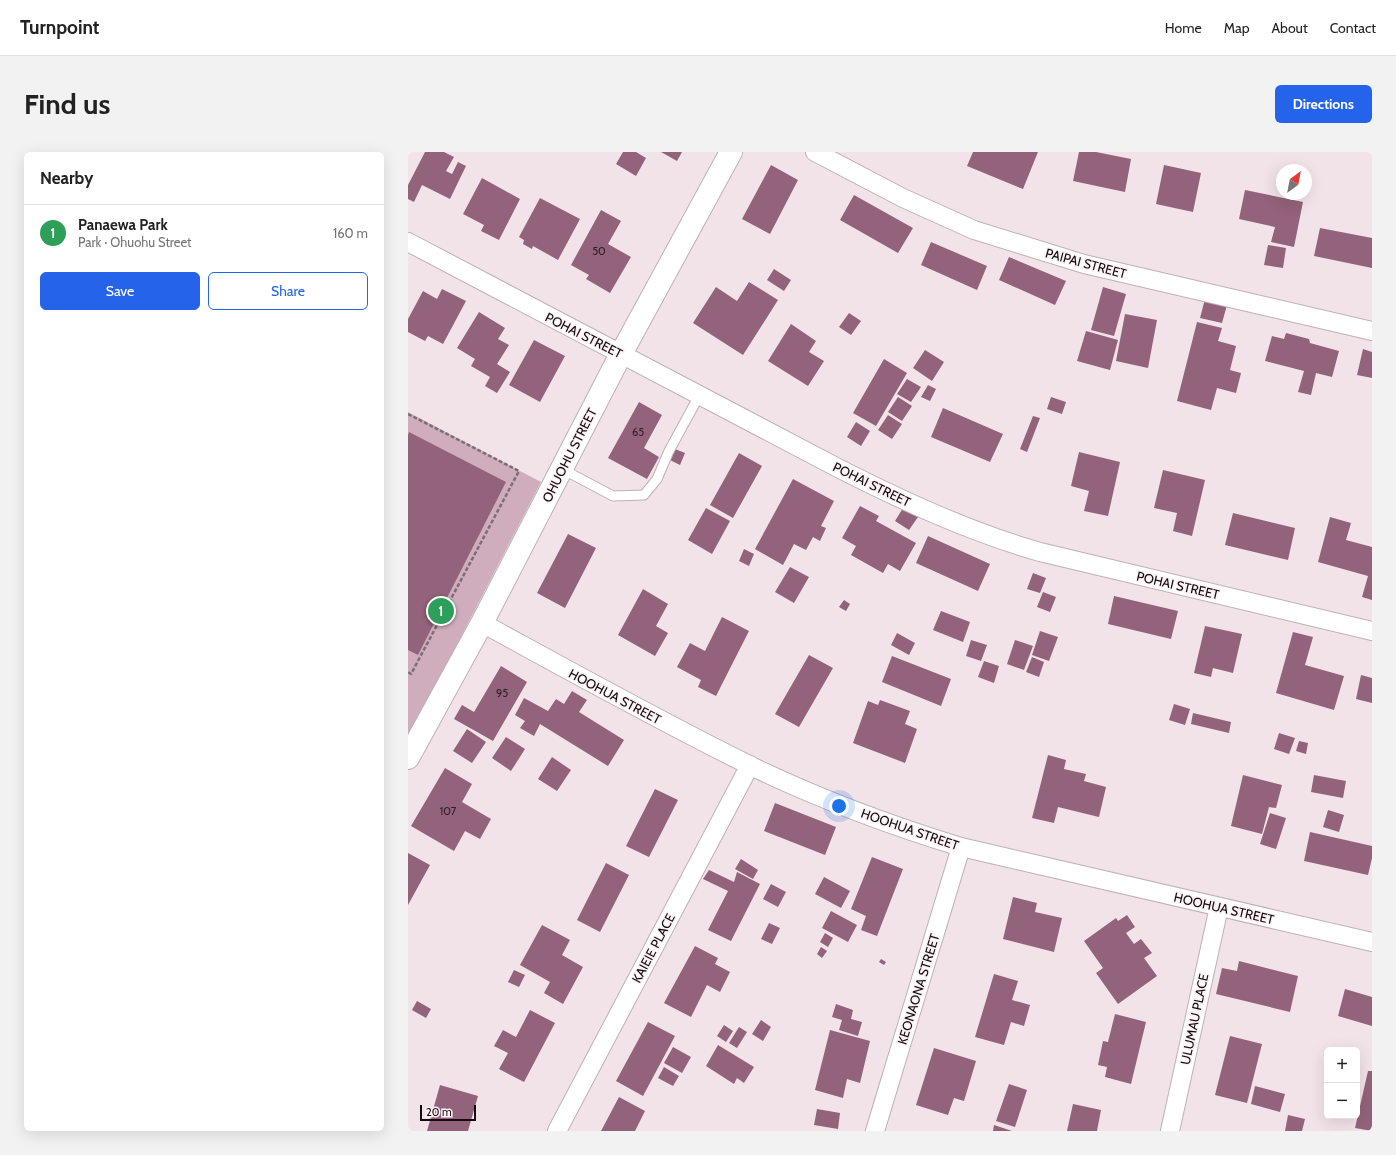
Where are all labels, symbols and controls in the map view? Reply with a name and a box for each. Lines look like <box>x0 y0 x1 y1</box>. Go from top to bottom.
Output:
text: Turnpoint <box>20 16 99 39</box>
text: Home <box>1165 19 1202 37</box>
text: Map <box>1224 19 1249 37</box>
text: About <box>1271 19 1308 37</box>
text: Contact <box>1330 19 1376 37</box>
button: Directions <box>1275 85 1372 123</box>
text: Find us <box>24 87 110 121</box>
north arrow <box>1276 164 1312 200</box>
text: Nearby <box>40 168 93 188</box>
text: Panaewa Park <box>78 216 168 234</box>
text: 1 <box>51 225 55 241</box>
text: 160 m <box>333 225 368 241</box>
text: Park · Ohuohu Street <box>78 234 192 250</box>
house number: 50 <box>592 244 606 258</box>
street label: PAIPAI STREET <box>1044 245 1128 281</box>
button: Save <box>40 272 200 310</box>
button: Share <box>208 272 368 310</box>
street label: POHAI STREET <box>543 309 625 361</box>
street label: OHUOHU STREET <box>538 405 600 505</box>
house number: 65 <box>632 425 644 439</box>
street label: POHAI STREET <box>830 458 914 510</box>
street label: POHAI STREET <box>1135 568 1221 602</box>
pin: 1 <box>428 596 454 626</box>
street label: HOOHUA STREET <box>566 665 664 727</box>
house number: 95 <box>496 686 508 700</box>
your location <box>829 796 849 816</box>
house number: 107 <box>440 804 457 818</box>
street label: HOOHUA STREET <box>859 805 961 853</box>
street label: HOOHUA STREET <box>1172 889 1276 927</box>
street label: KAIEIE PLACE <box>628 911 678 985</box>
street label: KEONAONA STREET <box>894 931 943 1046</box>
street label: ULUMAU PLACE <box>1177 972 1211 1066</box>
map controls <box>1324 1047 1360 1119</box>
button: + <box>1324 1047 1360 1083</box>
button: − <box>1324 1083 1360 1119</box>
scale bar <box>420 1103 476 1122</box>
text: 20 m <box>426 1105 452 1119</box>

